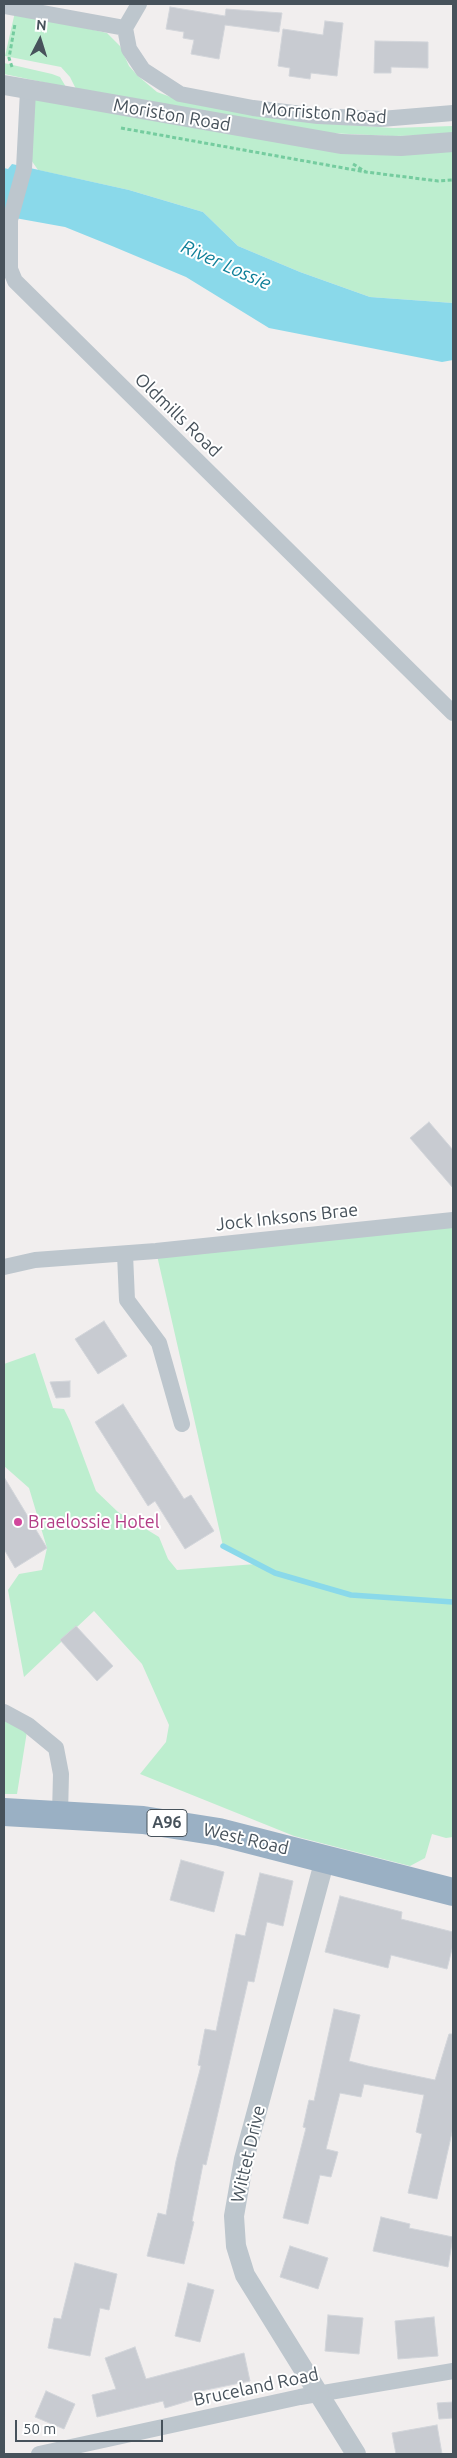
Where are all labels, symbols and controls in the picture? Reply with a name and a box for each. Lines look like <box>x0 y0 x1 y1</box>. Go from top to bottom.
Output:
north arrow <box>15 15 65 65</box>
text: N <box>35 17 47 33</box>
street label: Moriston Road <box>112 94 232 136</box>
street label: Morriston Road <box>261 98 387 128</box>
water label: River Lossie <box>178 235 274 295</box>
street label: Oldmills Road <box>130 368 226 462</box>
street label: Jock Inksons Brae <box>215 1199 359 1235</box>
place label: Braelossie Hotel <box>28 1511 159 1533</box>
marker: Braelossie Hotel <box>12 1516 24 1528</box>
road number: A96 <box>147 1810 187 1836</box>
street label: West Road <box>201 1819 291 1859</box>
street label: Wittet Drive <box>226 2103 270 2205</box>
street label: Bruceland Road <box>192 2363 320 2411</box>
scale bar <box>18 2410 165 2442</box>
text: 50 m <box>23 2420 56 2437</box>

